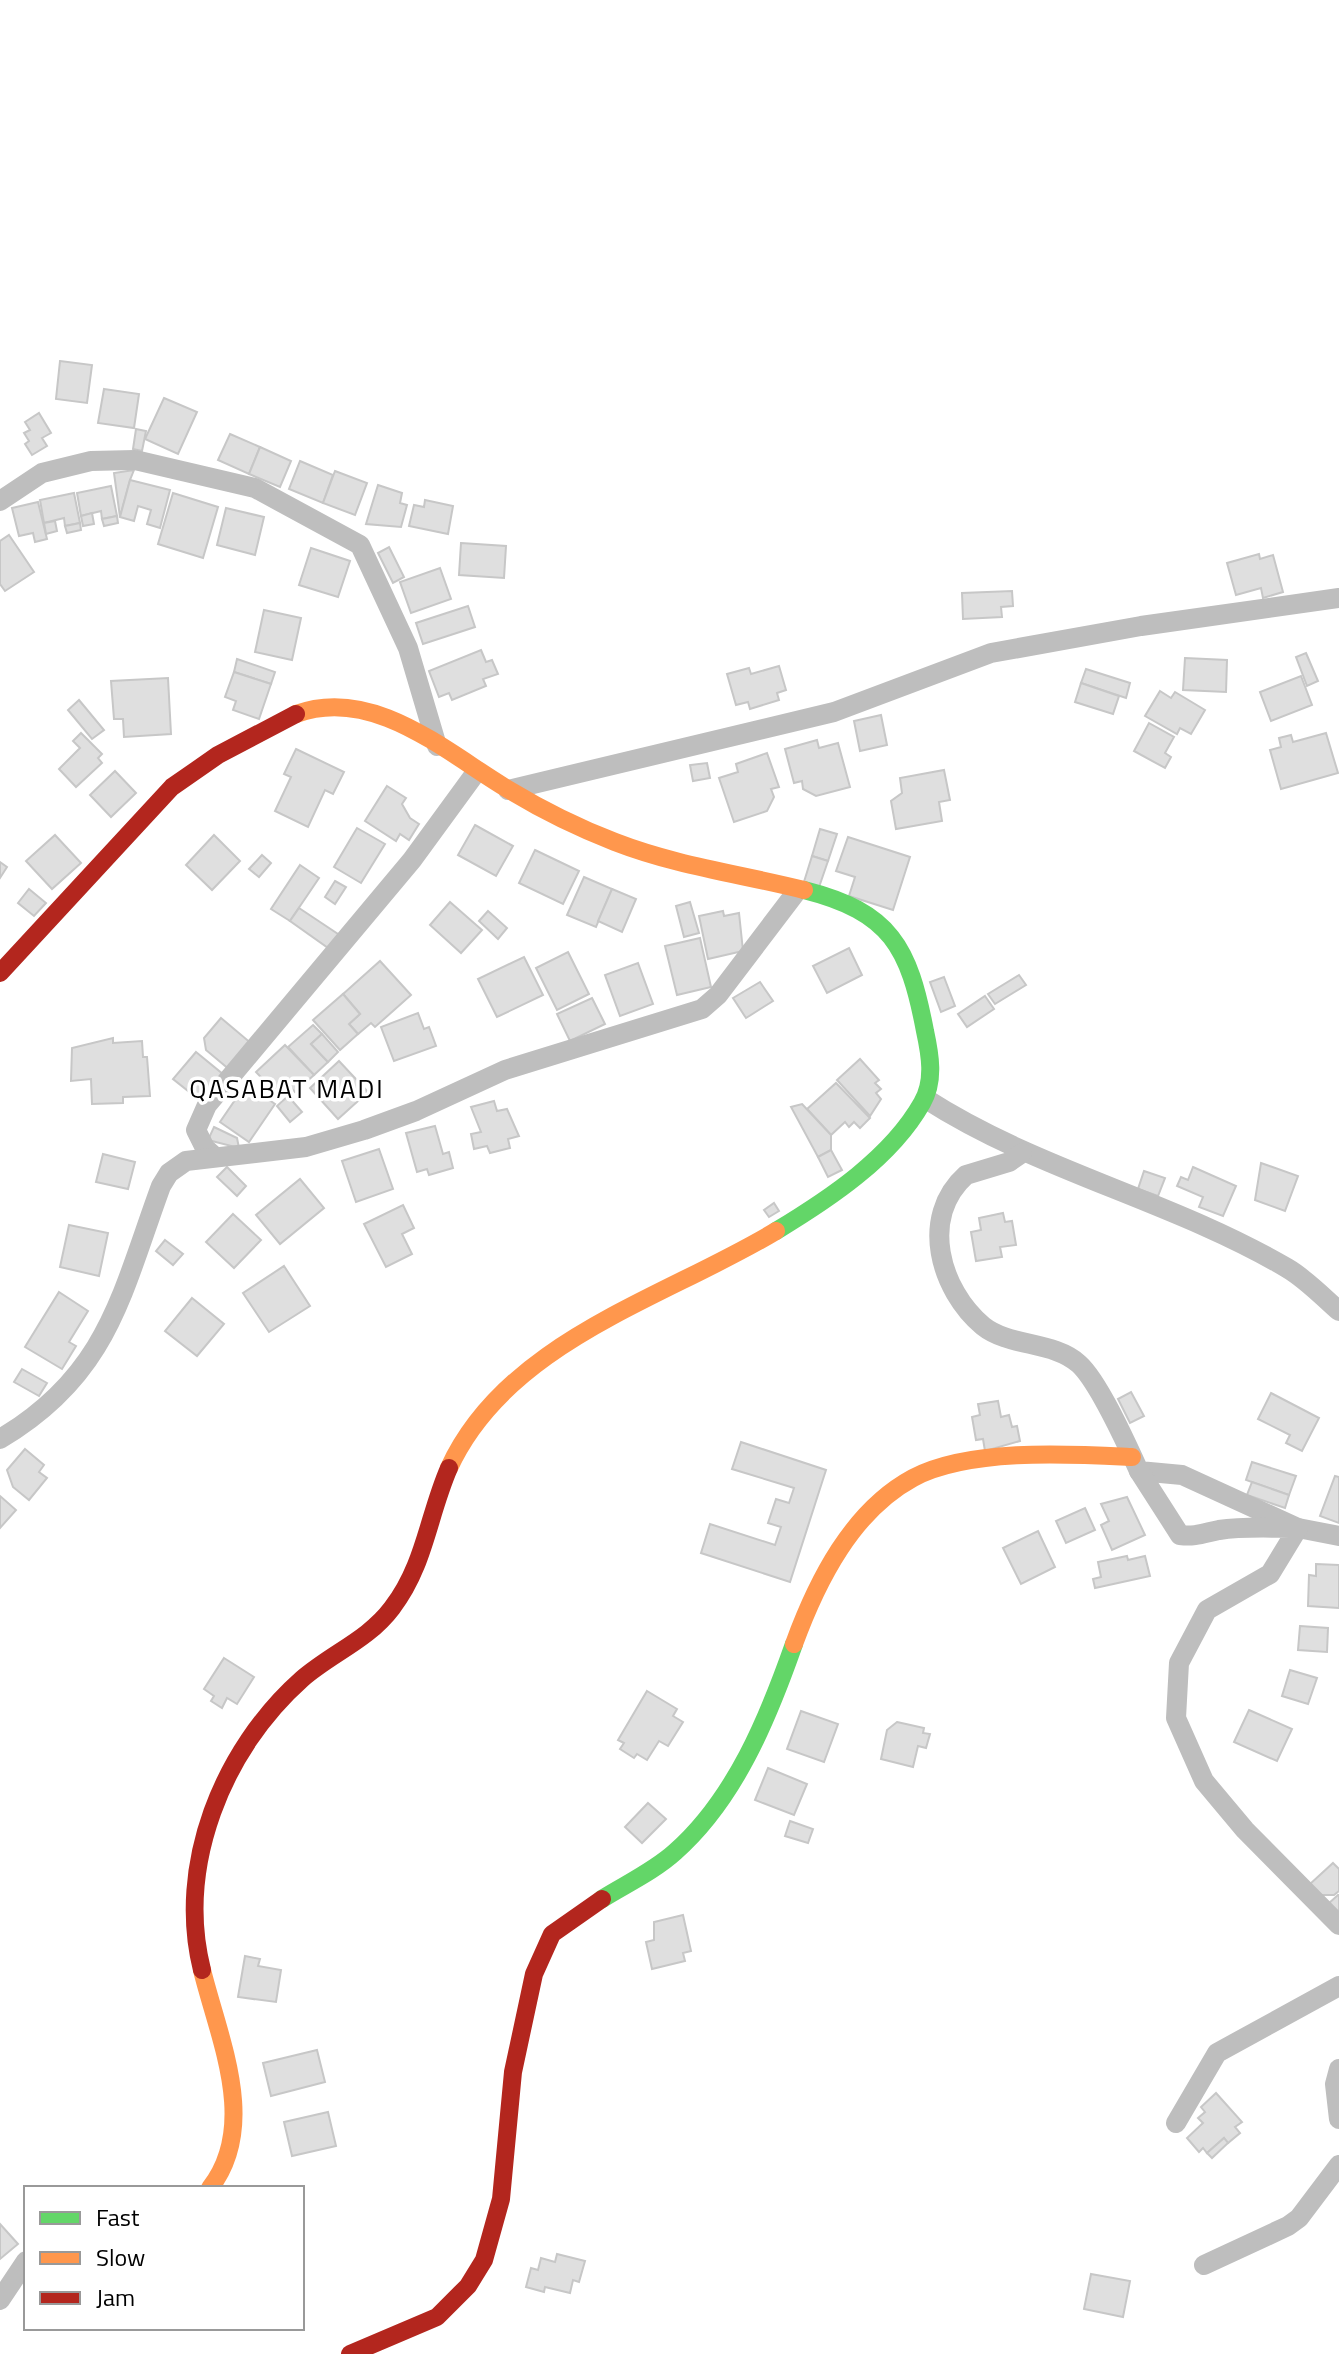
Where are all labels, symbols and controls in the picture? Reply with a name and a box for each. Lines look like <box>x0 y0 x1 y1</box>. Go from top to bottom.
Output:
district label: QASABAT MADI <box>189 1069 385 1108</box>
legend <box>24 2186 304 2330</box>
text: Fast <box>96 2199 140 2235</box>
text: Slow <box>96 2239 145 2275</box>
text: Jam <box>96 2279 135 2315</box>

